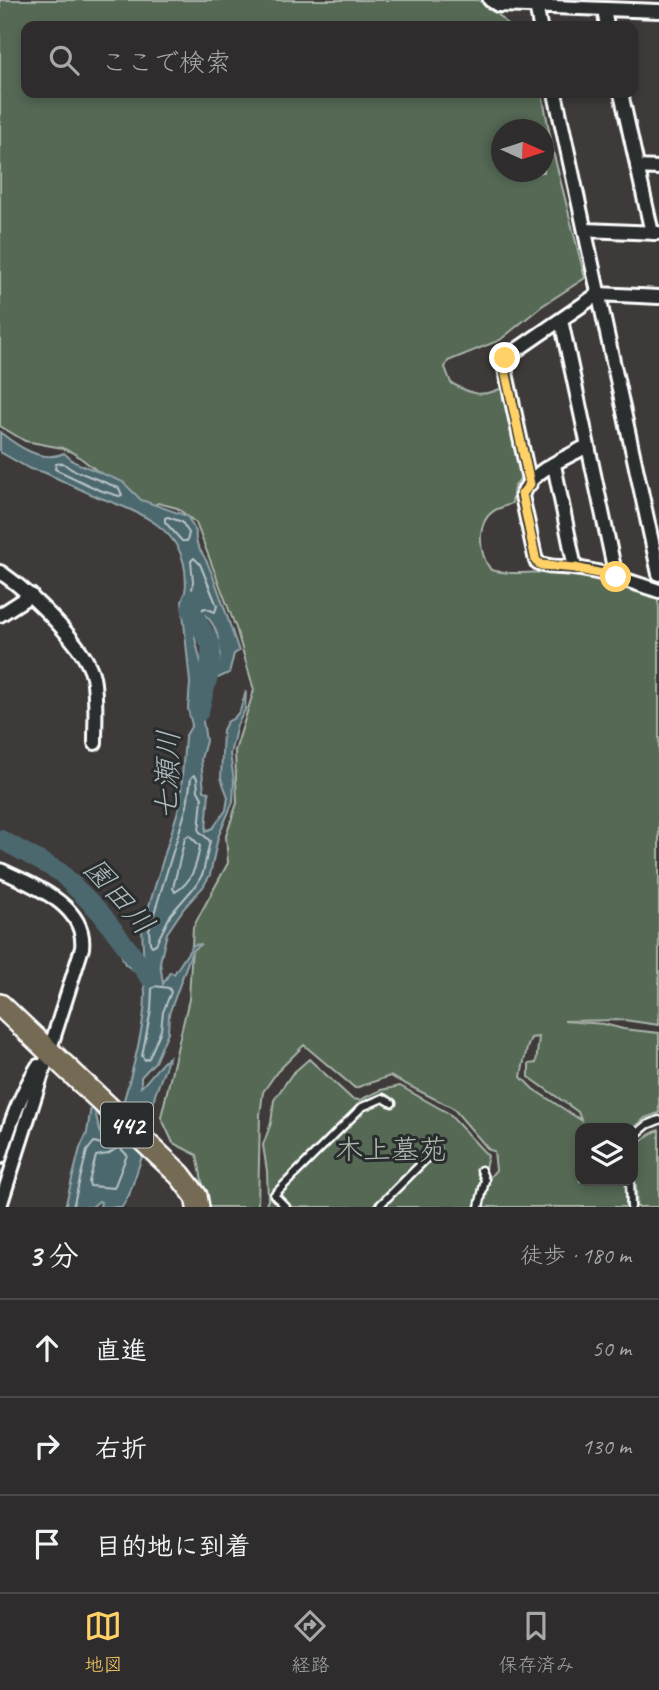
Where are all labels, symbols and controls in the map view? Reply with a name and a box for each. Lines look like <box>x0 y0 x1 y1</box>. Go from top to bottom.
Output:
search box <box>21 21 638 98</box>
icon: search <box>45 41 83 79</box>
text: ここで検索 <box>101 46 231 79</box>
north arrow <box>491 119 554 182</box>
route end <box>489 342 520 373</box>
route start <box>600 561 631 592</box>
water label: 七瀬川 <box>146 729 188 821</box>
water label: 園田川 <box>75 850 163 942</box>
road number: 442 <box>101 1102 153 1148</box>
map controls <box>575 1123 638 1186</box>
button: layers <box>575 1123 638 1186</box>
park label: 木上墓苑 <box>335 1132 447 1167</box>
text: 3 分 <box>28 1237 79 1275</box>
text: 徒歩 · 180 m <box>520 1241 631 1270</box>
icon: ahead <box>28 1329 66 1367</box>
text: 直進 <box>95 1334 147 1367</box>
text: 50 m <box>592 1334 631 1363</box>
icon: right <box>28 1427 66 1465</box>
text: 右折 <box>95 1432 147 1465</box>
text: 130 m <box>582 1432 631 1461</box>
icon: arrive <box>28 1525 66 1563</box>
text: 目的地に到着 <box>95 1530 251 1563</box>
tab: 地図 <box>84 1607 123 1677</box>
tab: 経路 <box>291 1607 330 1677</box>
tab: 保存済み <box>498 1607 575 1677</box>

